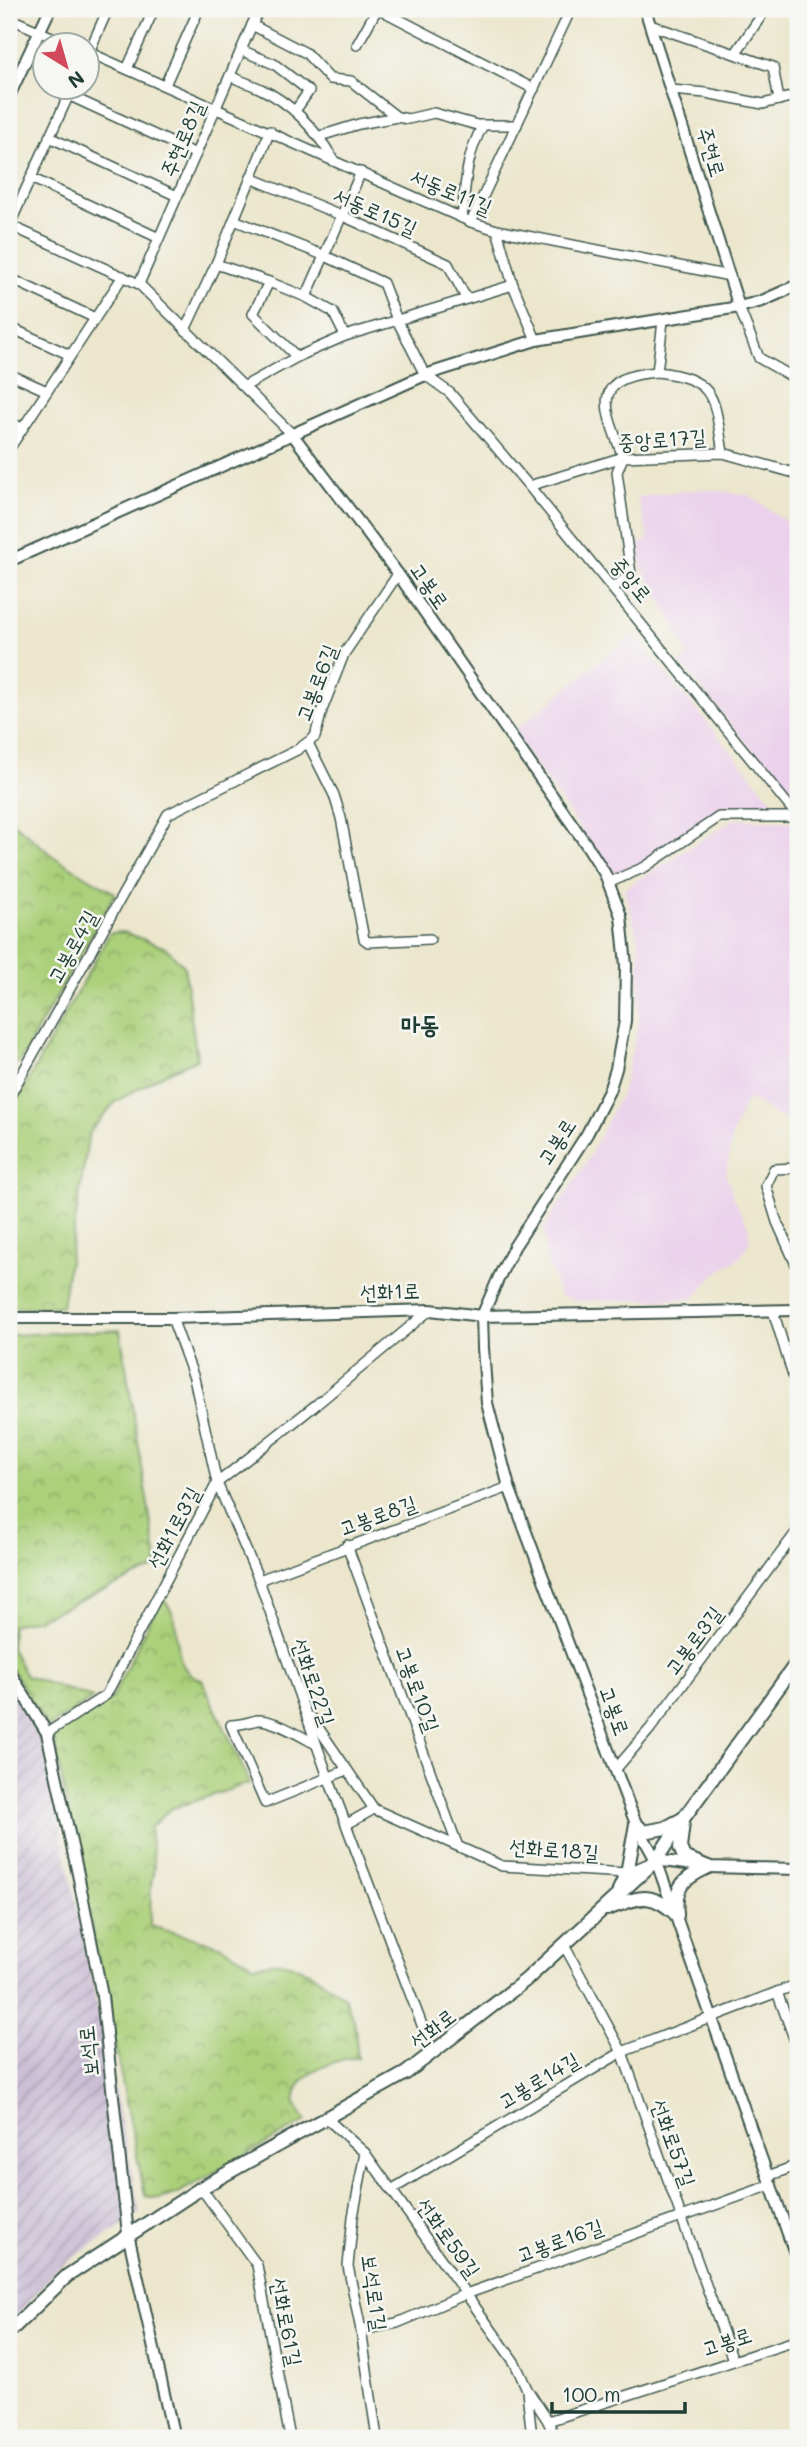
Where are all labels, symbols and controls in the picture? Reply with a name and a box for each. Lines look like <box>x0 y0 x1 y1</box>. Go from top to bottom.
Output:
north arrow <box>32 32 102 102</box>
text: N <box>63 66 90 94</box>
street label: 주현로8길 <box>154 96 210 181</box>
street label: 주현로 <box>692 123 733 180</box>
street label: 서동로11길 <box>407 161 497 220</box>
street label: 서동로15길 <box>329 180 422 241</box>
street label: 중앙로17길 <box>617 422 707 455</box>
street label: 중앙로 <box>606 551 659 607</box>
street label: 고봉로 <box>405 557 456 614</box>
street label: 고봉로6길 <box>289 640 343 725</box>
street label: 고봉로4길 <box>41 905 103 988</box>
district label: 마동 <box>401 1008 439 1039</box>
street label: 고봉로 <box>531 1113 581 1170</box>
street label: 선화1로 <box>359 1276 420 1305</box>
street label: 선화1로3길 <box>140 1481 206 1573</box>
street label: 고봉로8길 <box>335 1488 420 1541</box>
street label: 고봉로3길 <box>658 1600 728 1680</box>
street label: 선화로22길 <box>287 1634 342 1729</box>
street label: 고봉로10길 <box>390 1642 447 1735</box>
street label: 고봉로 <box>594 1682 637 1739</box>
street label: 선화로18길 <box>508 1832 600 1865</box>
street label: 선화로 <box>404 2002 460 2054</box>
street label: 보석로 <box>71 2025 104 2078</box>
street label: 고봉로14길 <box>493 2045 584 2114</box>
street label: 선화로57길 <box>646 2095 703 2190</box>
street label: 선화로59길 <box>411 2192 487 2282</box>
street label: 고봉로16길 <box>513 2212 606 2268</box>
street label: 보석로1길 <box>357 2253 394 2333</box>
street label: 선화로61길 <box>266 2275 309 2368</box>
street label: 고봉로 <box>698 2320 755 2361</box>
scale bar <box>552 2370 684 2414</box>
text: 100 m <box>562 2380 621 2407</box>

